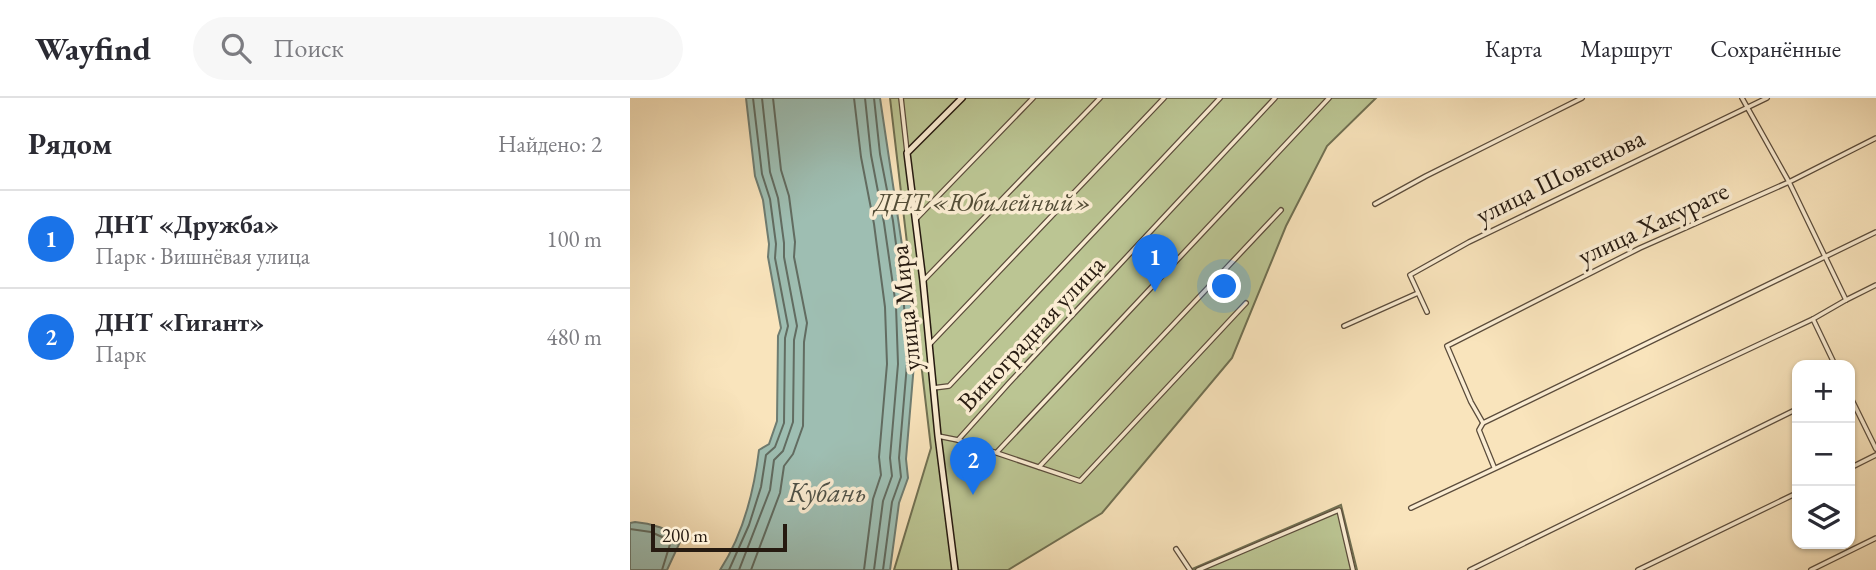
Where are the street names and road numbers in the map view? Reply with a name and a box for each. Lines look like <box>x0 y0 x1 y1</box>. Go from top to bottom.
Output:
street label: улица Шовгенова <box>1470 120 1651 232</box>
street label: улица Хакурате <box>1572 173 1734 273</box>
street label: улица Мира <box>881 243 929 373</box>
street label: Виноградная улица <box>950 247 1112 418</box>

